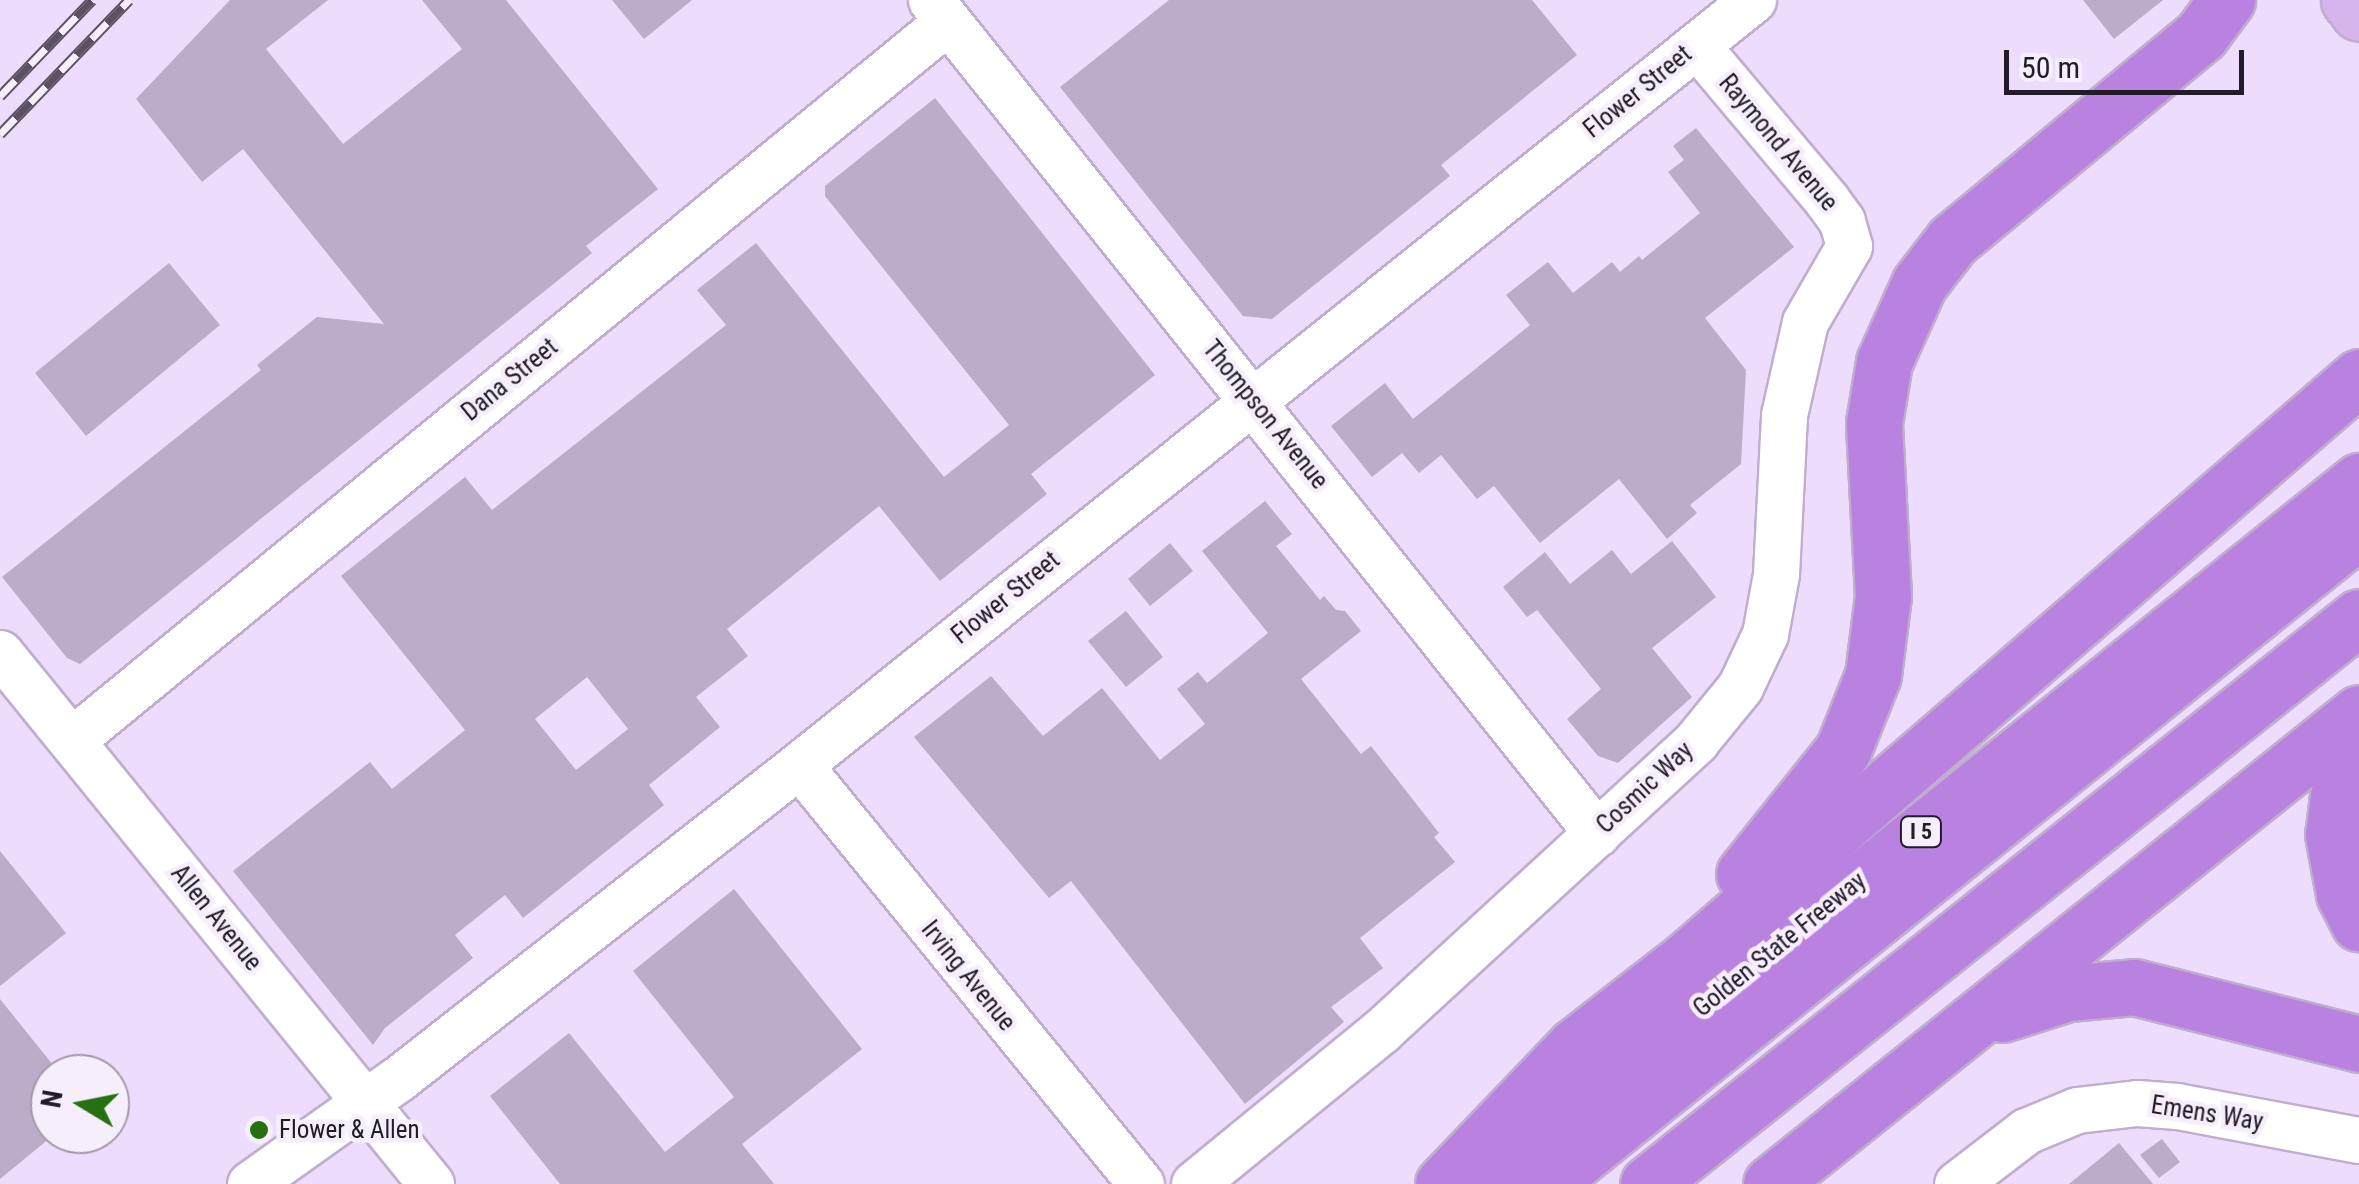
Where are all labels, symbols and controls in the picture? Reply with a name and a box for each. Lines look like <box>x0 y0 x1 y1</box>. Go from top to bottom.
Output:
scale bar <box>2009 30 2249 92</box>
street label: Flower Street <box>1578 39 1698 145</box>
text: 50 m <box>2021 50 2080 85</box>
street label: Raymond Avenue <box>1712 69 1844 217</box>
street label: Dana Street <box>456 332 564 428</box>
street label: Thompson Avenue <box>1196 335 1334 495</box>
street label: Flower Street <box>946 545 1066 651</box>
street label: Cosmic Way <box>1591 736 1699 840</box>
road number: I 5 <box>1898 815 1944 849</box>
street label: Allen Avenue <box>164 859 268 977</box>
street label: Golden State Freeway <box>1688 866 1872 1024</box>
street label: Irving Avenue <box>915 915 1021 1037</box>
north arrow <box>30 1054 130 1154</box>
text: N <box>34 1088 70 1110</box>
street label: Emens Way <box>2149 1090 2265 1138</box>
place label: Flower & Allen <box>279 1115 420 1145</box>
marker: Flower & Allen <box>248 1119 270 1141</box>

